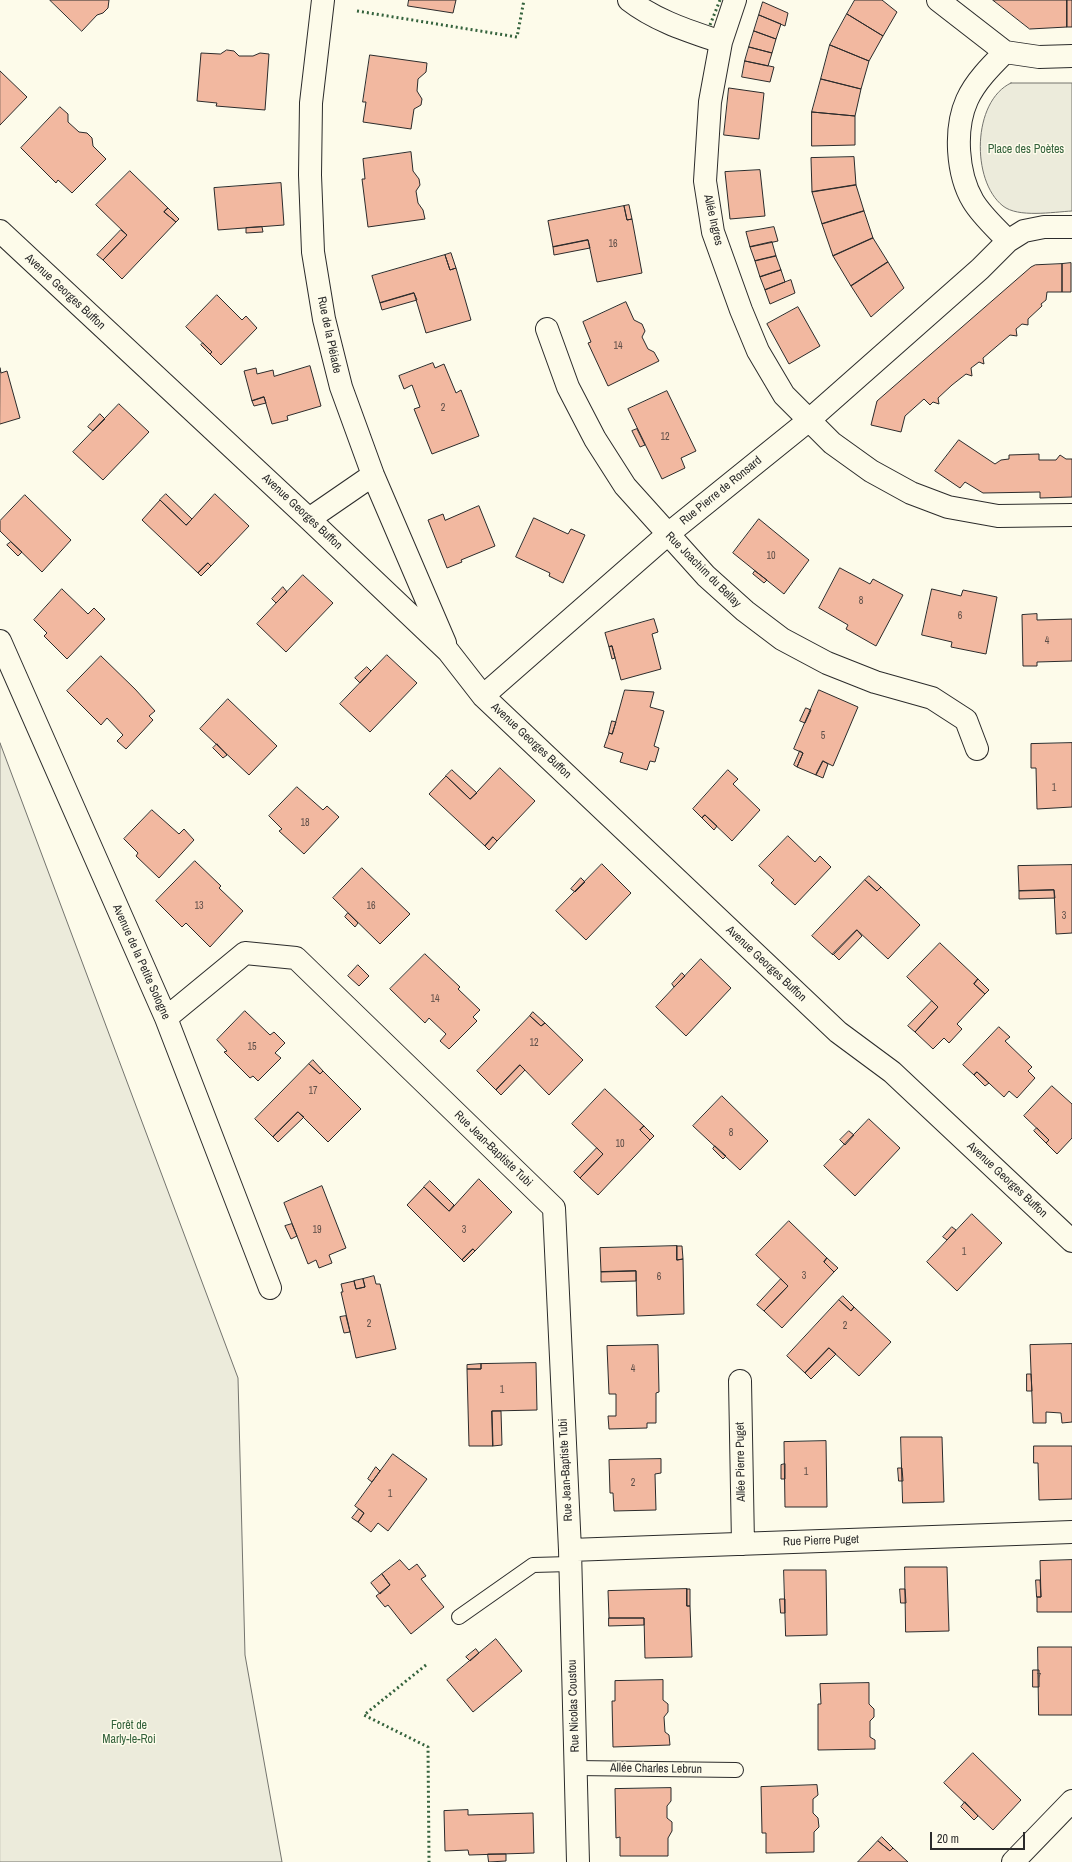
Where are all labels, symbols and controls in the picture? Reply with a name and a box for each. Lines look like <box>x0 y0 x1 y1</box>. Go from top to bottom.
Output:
park label: Place des Poètes <box>988 143 1064 157</box>
street label: Allée Ingres <box>700 193 726 247</box>
house number: 16 <box>608 238 618 250</box>
street label: Avenue Georges Buffon <box>22 251 108 333</box>
street label: Rue de la Pléiade <box>314 295 344 375</box>
house number: 14 <box>613 340 623 352</box>
house number: 2 <box>441 402 445 414</box>
house number: 12 <box>660 431 670 443</box>
street label: Rue Pierre de Ronsard <box>677 454 765 528</box>
street label: Avenue Georges Buffon <box>259 471 345 553</box>
street label: Rue Joachim du Bellay <box>662 529 744 611</box>
house number: 10 <box>766 550 776 562</box>
house number: 8 <box>859 595 863 607</box>
house number: 6 <box>958 610 962 622</box>
house number: 4 <box>1045 635 1049 647</box>
street label: Avenue Georges Buffon <box>488 700 574 782</box>
house number: 5 <box>821 730 825 742</box>
house number: 1 <box>1052 782 1056 794</box>
house number: 18 <box>300 817 310 829</box>
house number: 13 <box>194 900 204 912</box>
house number: 16 <box>366 900 376 912</box>
street label: Avenue de la Petite Sologne <box>109 902 173 1022</box>
house number: 3 <box>1062 910 1066 922</box>
street label: Avenue Georges Buffon <box>723 923 809 1005</box>
house number: 14 <box>430 993 440 1005</box>
house number: 12 <box>529 1037 539 1049</box>
house number: 15 <box>247 1041 257 1053</box>
house number: 17 <box>308 1085 318 1097</box>
street label: Rue Jean-Baptiste Tubi <box>451 1108 535 1190</box>
house number: 8 <box>729 1127 733 1139</box>
house number: 10 <box>615 1138 625 1150</box>
street label: Avenue Georges Buffon <box>964 1139 1050 1221</box>
house number: 19 <box>312 1224 322 1236</box>
house number: 3 <box>462 1224 466 1236</box>
house number: 1 <box>962 1246 966 1258</box>
house number: 3 <box>802 1270 806 1282</box>
house number: 6 <box>657 1271 661 1283</box>
house number: 2 <box>367 1318 371 1330</box>
house number: 2 <box>843 1320 847 1332</box>
house number: 4 <box>631 1363 635 1375</box>
house number: 1 <box>500 1384 504 1396</box>
street label: Rue Jean-Baptiste Tubi <box>556 1418 576 1522</box>
street label: Allée Pierre Puget <box>733 1422 749 1502</box>
house number: 1 <box>804 1466 808 1478</box>
house number: 2 <box>631 1477 635 1489</box>
house number: 1 <box>388 1488 392 1500</box>
street label: Rue Pierre Puget <box>783 1532 859 1550</box>
street label: Rue Nicolas Coustou <box>565 1659 583 1753</box>
house number: 7 <box>1037 1672 1041 1684</box>
park label: Forêt de Marly-le-Roi <box>102 1719 156 1747</box>
street label: Allée Charles Lebrun <box>610 1761 702 1777</box>
scale bar <box>932 1824 1027 1850</box>
text: 20 m <box>937 1831 959 1847</box>

